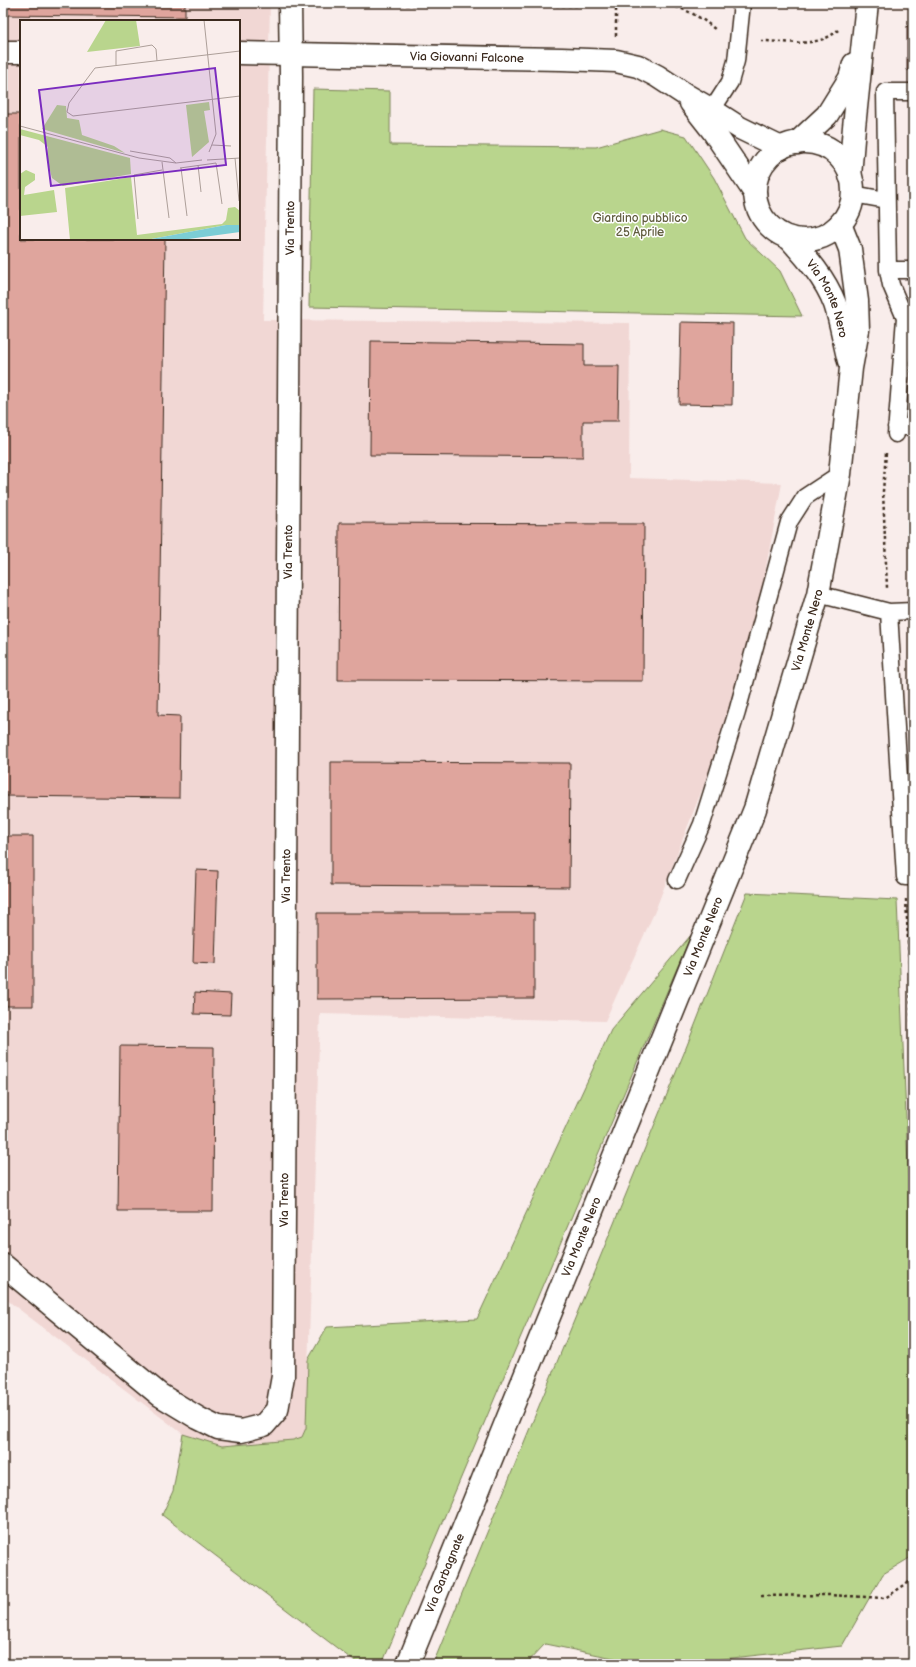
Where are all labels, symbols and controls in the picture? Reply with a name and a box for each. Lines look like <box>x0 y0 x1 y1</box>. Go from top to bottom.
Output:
inset map <box>20 20 240 240</box>
street label: Via Giovanni Falcone <box>410 49 524 66</box>
street label: Via Trento <box>282 200 298 255</box>
park label: Giardino pubblico 25 Aprile <box>593 211 688 240</box>
street label: Via Monte Nero <box>803 256 851 339</box>
street label: Via Trento <box>280 524 296 579</box>
street label: Via Monte Nero <box>788 588 826 673</box>
street label: Via Trento <box>278 848 294 903</box>
street label: Via Monte Nero <box>680 894 726 979</box>
street label: Via Trento <box>276 1172 292 1227</box>
street label: Via Monte Nero <box>558 1194 604 1279</box>
street label: Via Garbagnate <box>422 1531 468 1615</box>

